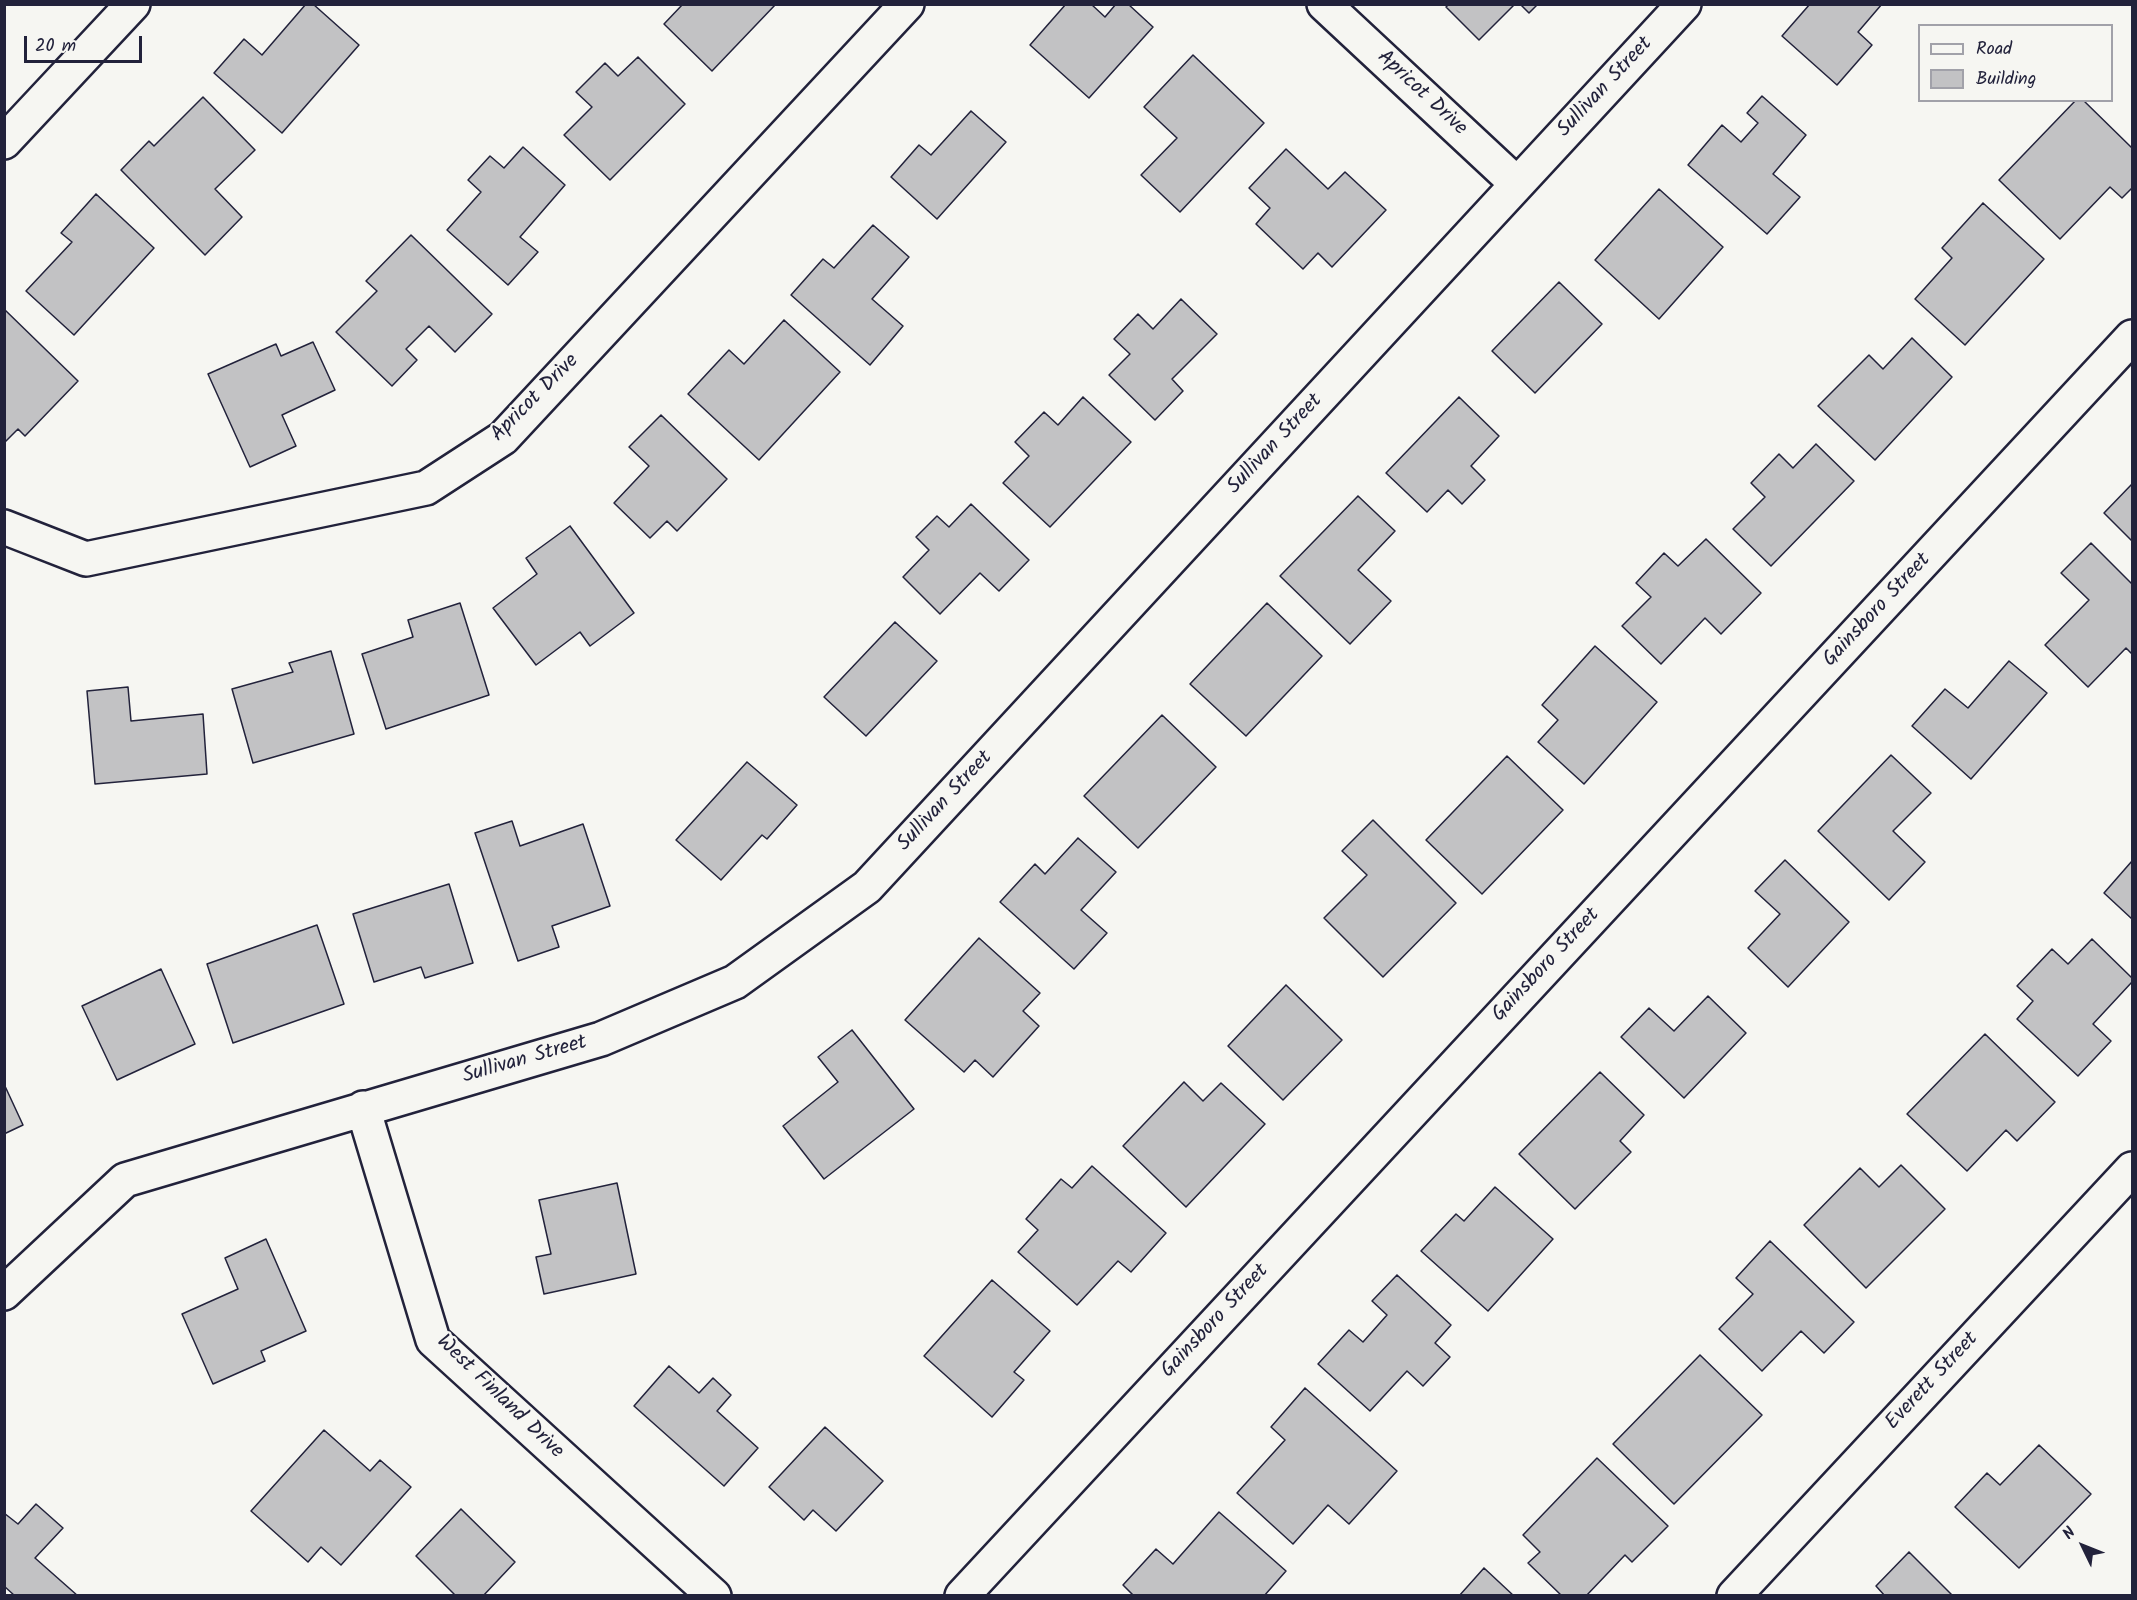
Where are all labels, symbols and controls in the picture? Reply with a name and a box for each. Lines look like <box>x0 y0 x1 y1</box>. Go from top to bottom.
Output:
scale bar <box>27 24 146 62</box>
legend <box>1918 24 2113 102</box>
text: 20 m <box>35 32 76 61</box>
street label: Sullivan Street <box>1553 33 1659 143</box>
text: Road <box>1976 35 2012 64</box>
street label: Apricot Drive <box>1371 46 1471 142</box>
text: Building <box>1976 65 2036 94</box>
street label: Apricot Drive <box>487 350 585 448</box>
street label: Sullivan Street <box>1223 390 1329 500</box>
street label: Gainsboro Street <box>1819 549 1937 673</box>
street label: Sullivan Street <box>893 747 999 857</box>
street label: Gainsboro Street <box>1488 904 1606 1028</box>
street label: Sullivan Street <box>460 1031 590 1091</box>
street label: Gainsboro Street <box>1157 1260 1275 1384</box>
street label: Everett Street <box>1881 1328 1985 1436</box>
street label: West Finland Drive <box>430 1331 568 1465</box>
north arrow <box>2053 1516 2113 1576</box>
text: N <box>2057 1521 2082 1546</box>

